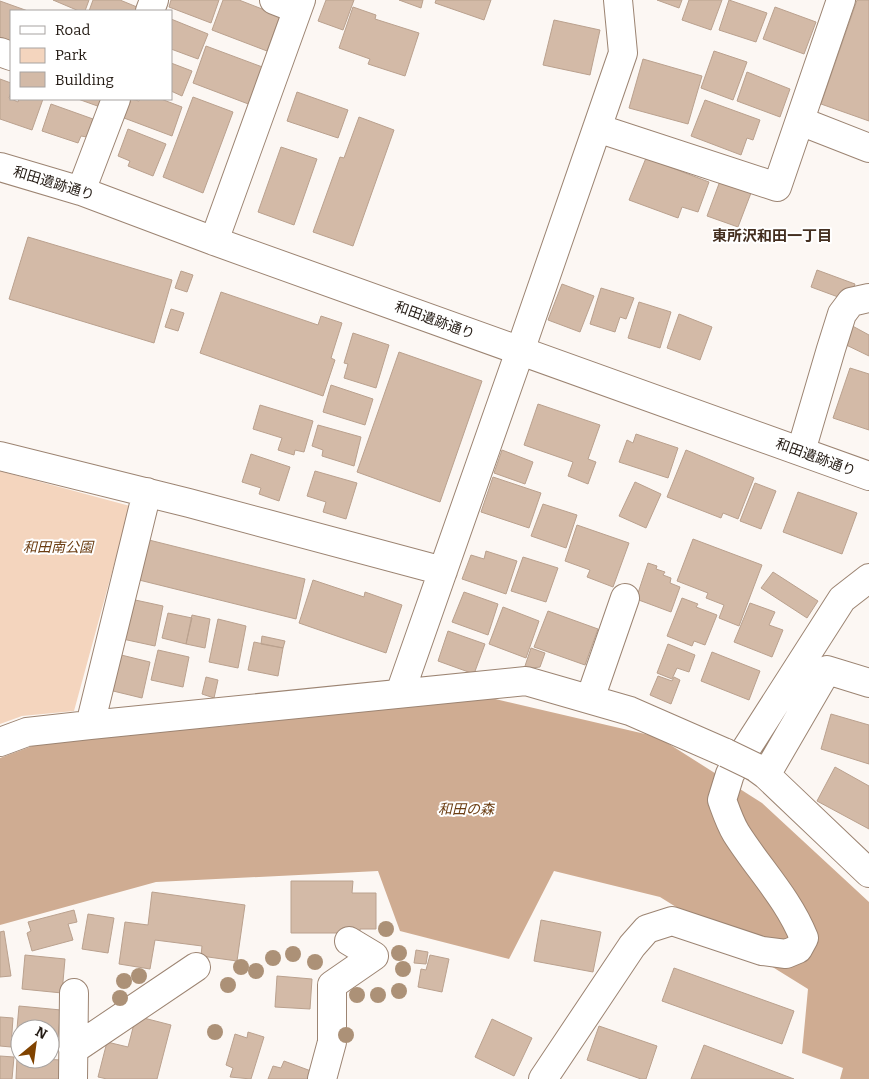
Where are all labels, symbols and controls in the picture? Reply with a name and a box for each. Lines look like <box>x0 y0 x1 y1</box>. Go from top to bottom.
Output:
legend <box>10 10 172 100</box>
text: Road <box>55 21 90 39</box>
text: Park <box>55 46 87 64</box>
text: Building <box>55 71 114 89</box>
street label: 和田遺跡通り <box>11 163 97 204</box>
district label: 東所沢和田一丁目 <box>712 227 832 245</box>
street label: 和田遺跡通り <box>392 298 477 343</box>
street label: 和田遺跡通り <box>773 435 858 480</box>
park label: 和田南公園 <box>23 539 95 556</box>
park label: 和田の森 <box>438 801 496 818</box>
north arrow <box>10 1019 60 1069</box>
text: N <box>32 1023 50 1043</box>

